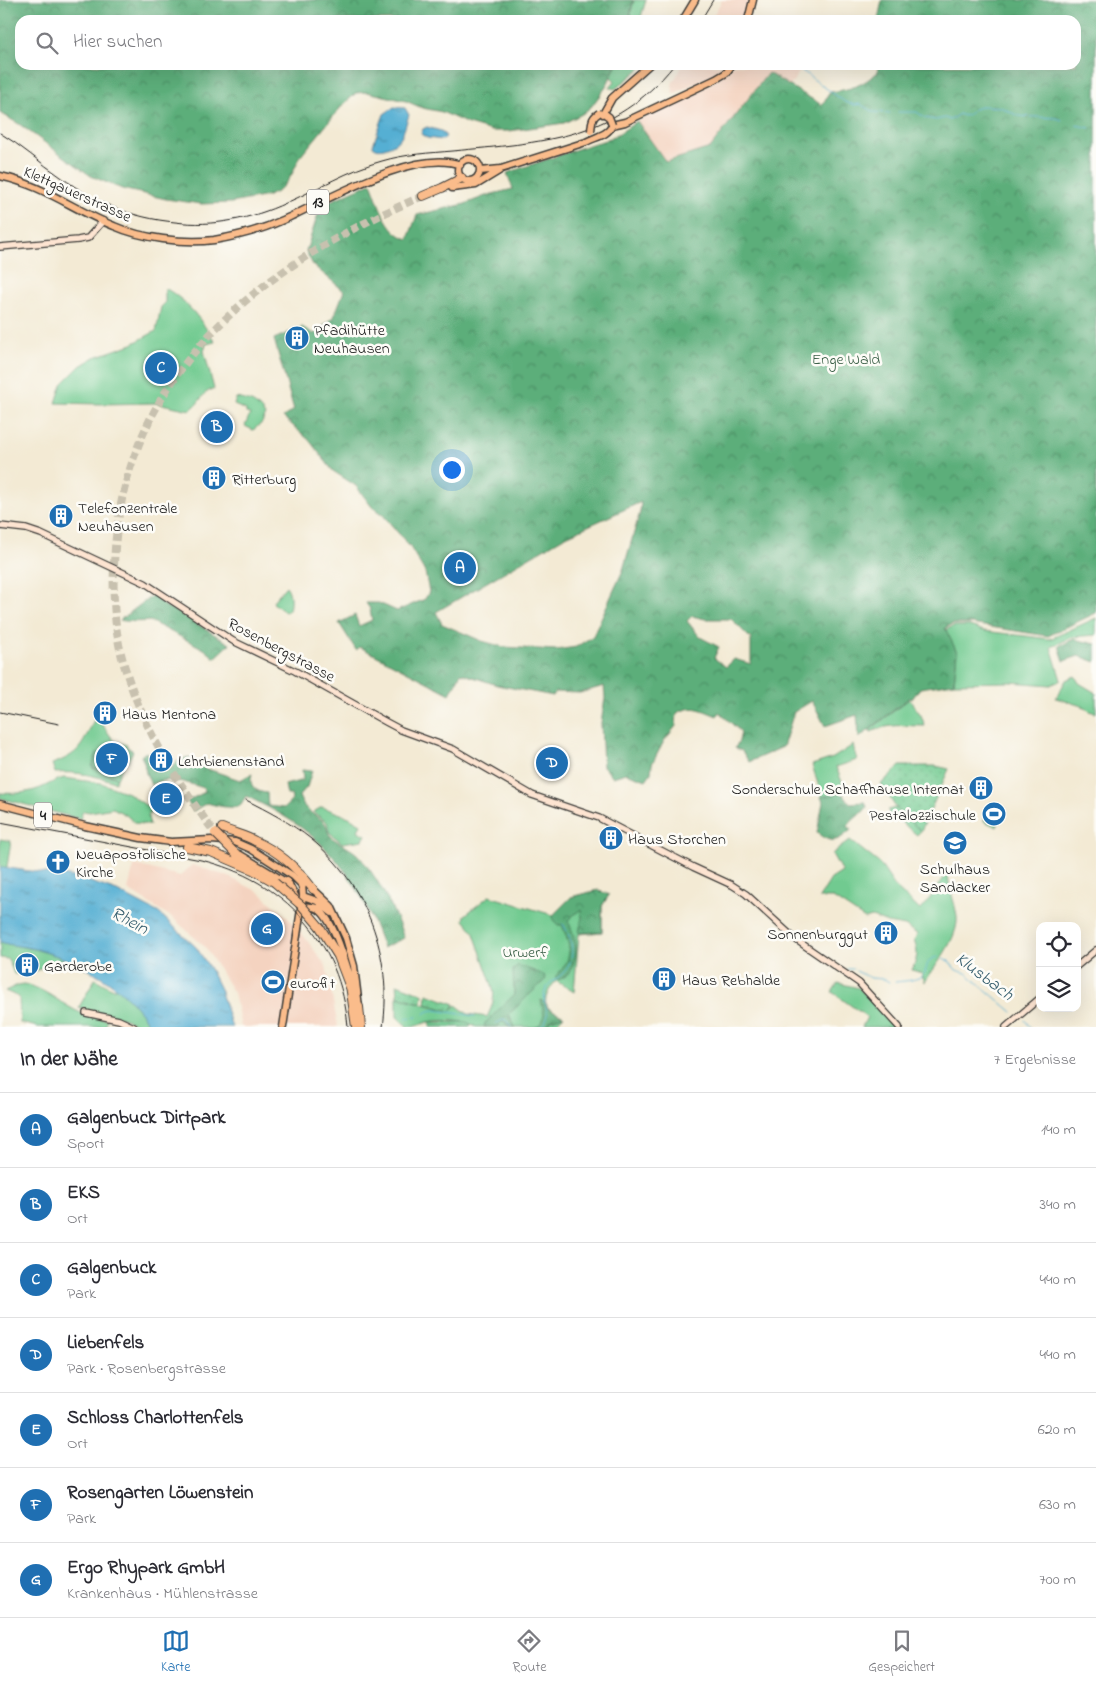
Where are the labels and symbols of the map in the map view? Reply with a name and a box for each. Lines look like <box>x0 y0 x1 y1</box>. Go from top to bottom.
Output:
street label: Klettgauerstrasse <box>19 160 136 230</box>
road number: 13 <box>307 190 329 214</box>
place label: Pfadihütte Neuhausen <box>314 319 390 361</box>
building icon: Pfadihütte Neuhausen <box>284 325 310 351</box>
park label: Enge Wald <box>812 348 880 372</box>
pin: C <box>145 349 177 387</box>
pin: B <box>201 408 233 446</box>
your location <box>439 457 465 483</box>
building icon: Ritterburg <box>201 465 227 491</box>
place label: Ritterburg <box>232 468 296 492</box>
place label: Telefonzentrale Neuhausen <box>78 497 178 539</box>
building icon: Telefonzentrale Neuhausen <box>48 503 74 529</box>
pin: A <box>444 549 476 587</box>
street label: Rosenbergstrasse <box>223 612 340 690</box>
building icon: Haus Mentona <box>92 700 118 726</box>
place label: Haus Mentona <box>122 703 216 727</box>
pin: F <box>96 740 128 778</box>
pin: D <box>536 744 568 782</box>
building icon: Lehrbienenstand <box>148 747 174 773</box>
place label: Lehrbienenstand <box>178 750 284 774</box>
building icon: Sonderschule Schaffhause Internat <box>968 775 994 801</box>
place label: Sonderschule Schaffhause Internat <box>731 778 965 802</box>
pin: E <box>150 780 182 818</box>
sports icon: Pestalozzischule <box>981 801 1007 827</box>
road number: 4 <box>34 802 52 828</box>
place label: Pestalozzischule <box>869 804 977 828</box>
building icon: Haus Storchen <box>598 825 624 851</box>
place label: Haus Storchen <box>628 828 726 852</box>
school or university icon: Schulhaus Sandacker <box>942 830 968 856</box>
place label: Neuapostolische Kirche <box>76 843 187 885</box>
church icon: Neuapostolische Kirche <box>45 849 71 875</box>
place label: Schulhaus Sandacker <box>920 858 990 900</box>
water label: Rhein <box>106 901 153 943</box>
pin: G <box>251 910 283 948</box>
building icon: Sonnenburggut <box>873 920 899 946</box>
place label: Sonnenburggut <box>767 923 869 947</box>
park label: Urwerf <box>502 941 548 965</box>
water label: Klusbach <box>949 947 1019 1008</box>
building icon: Garderobe <box>14 952 40 978</box>
place label: Garderobe <box>44 955 113 979</box>
building icon: Haus Rebhalde <box>651 966 677 992</box>
sports icon: eurofit <box>260 969 286 995</box>
place label: Haus Rebhalde <box>682 969 781 993</box>
place label: eurofit <box>290 972 336 996</box>

